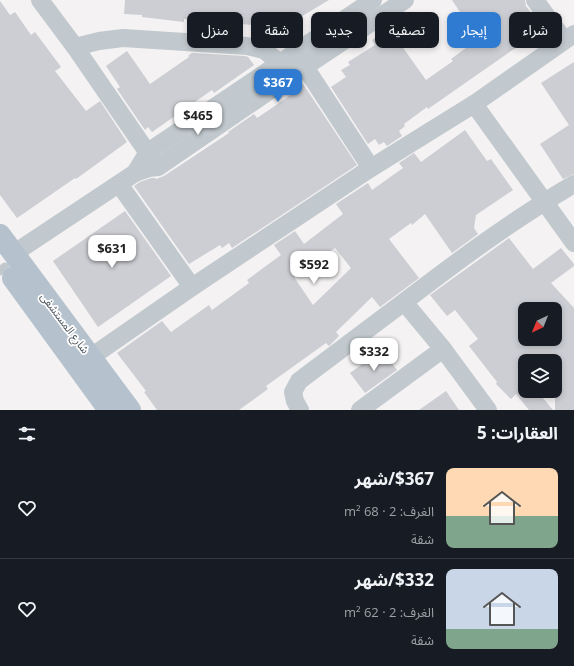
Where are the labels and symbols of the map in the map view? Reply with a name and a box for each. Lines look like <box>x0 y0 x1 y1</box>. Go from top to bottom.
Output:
pin: $367 <box>254 69 302 103</box>
pin: $465 <box>174 102 222 136</box>
pin: $631 <box>88 235 136 269</box>
pin: $592 <box>290 251 338 285</box>
street label: شارع المستشفى <box>37 289 93 357</box>
north arrow <box>518 302 562 346</box>
pin: $332 <box>350 338 398 372</box>

